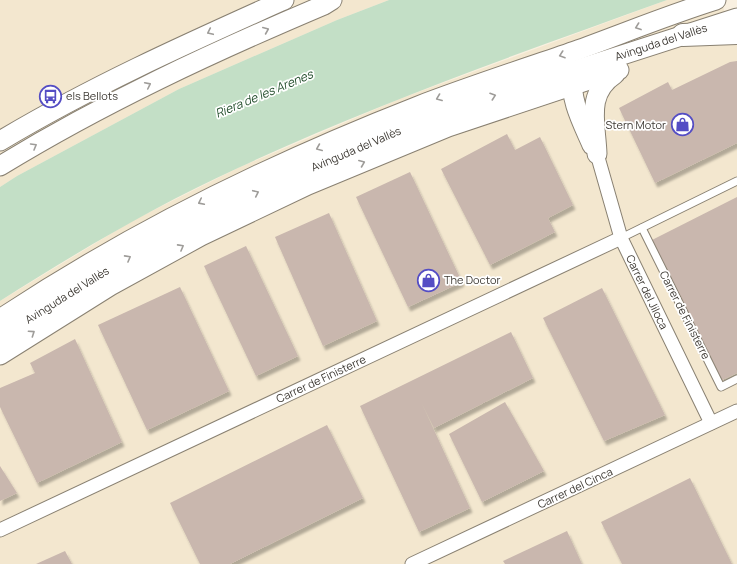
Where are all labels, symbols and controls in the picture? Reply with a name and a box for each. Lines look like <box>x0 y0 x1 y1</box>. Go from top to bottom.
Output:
street label: Avinguda del Vallès <box>613 19 709 64</box>
one-way arrow <box>634 23 641 31</box>
one-way arrow <box>263 26 270 34</box>
one-way arrow <box>206 27 214 35</box>
one-way arrow <box>558 51 565 59</box>
water label: Riera de les Arenes <box>212 65 317 122</box>
one-way arrow <box>144 82 152 90</box>
bus stop icon: els Bellots <box>37 83 63 109</box>
place label: els Bellots <box>66 88 118 103</box>
one-way arrow <box>489 92 496 100</box>
one-way arrow <box>436 94 443 102</box>
shop icon: Stern Motor <box>669 112 695 138</box>
place label: Stern Motor <box>605 117 666 132</box>
street label: Avinguda del Vallès <box>309 123 403 174</box>
one-way arrow <box>30 143 37 150</box>
one-way arrow <box>316 143 323 151</box>
one-way arrow <box>358 160 366 168</box>
one-way arrow <box>252 190 260 198</box>
one-way arrow <box>198 197 205 205</box>
one-way arrow <box>177 244 184 252</box>
street label: Carrer del Jiloca <box>623 252 672 331</box>
one-way arrow <box>124 256 131 263</box>
street label: Avinguda del Vallès <box>22 263 112 326</box>
shop icon: The Doctor <box>416 267 442 293</box>
street label: Carrer de Finisterre <box>657 268 714 362</box>
place label: The Doctor <box>444 272 500 287</box>
one-way arrow <box>28 331 35 338</box>
street label: Carrer de Finisterre <box>273 351 369 406</box>
street label: Carrer del Cinca <box>535 464 615 512</box>

